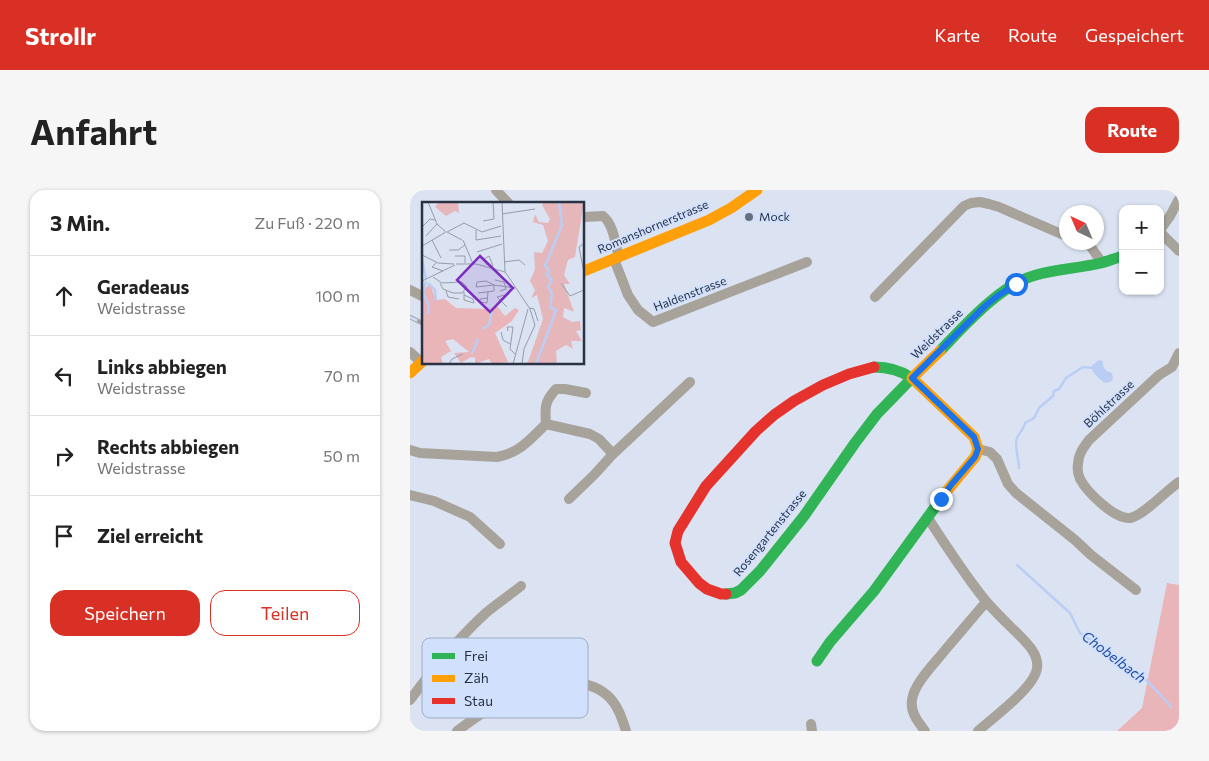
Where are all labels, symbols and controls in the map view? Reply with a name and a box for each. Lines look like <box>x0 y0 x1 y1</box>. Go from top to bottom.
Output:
text: Strollr <box>25 21 96 50</box>
text: Karte <box>935 24 980 46</box>
text: Route <box>1008 24 1057 46</box>
text: Gespeichert <box>1085 24 1184 46</box>
button: Route <box>1085 107 1179 153</box>
text: Anfahrt <box>30 109 157 152</box>
street label: Romanshornerstrasse <box>595 196 710 256</box>
inset map <box>422 202 585 365</box>
north arrow <box>1059 205 1104 250</box>
map controls <box>1119 205 1164 295</box>
button: + <box>1119 205 1164 250</box>
place label: Mock <box>759 209 791 223</box>
text: 3 Min. <box>50 210 110 235</box>
marker: Mock <box>743 211 755 223</box>
text: Zu Fuß · 220 m <box>255 213 360 232</box>
button: − <box>1119 250 1164 295</box>
street label: Haldenstrasse <box>651 273 728 313</box>
route start <box>1005 273 1028 296</box>
text: Geradeaus <box>97 275 189 298</box>
icon: ahead <box>50 282 78 310</box>
text: 100 m <box>315 286 360 305</box>
text: Weidstrasse <box>97 298 185 317</box>
street label: Weidstrasse <box>908 305 965 361</box>
text: Links abbiegen <box>97 355 227 378</box>
icon: left <box>50 362 78 390</box>
text: 70 m <box>324 366 360 385</box>
street label: Böhlstrasse <box>1080 377 1136 430</box>
text: Weidstrasse <box>97 378 185 397</box>
text: Rechts abbiegen <box>97 435 239 458</box>
icon: right <box>50 442 78 470</box>
text: 50 m <box>323 446 360 465</box>
text: Weidstrasse <box>97 458 185 477</box>
street label: Rosengartenstrasse <box>730 486 808 579</box>
route end <box>930 488 953 511</box>
icon: arrive <box>50 522 78 550</box>
text: Ziel erreicht <box>97 524 203 547</box>
button: Speichern <box>50 590 200 636</box>
button: Teilen <box>210 590 360 636</box>
water label: Chobelbach <box>1079 627 1150 686</box>
legend <box>422 638 588 718</box>
text: Frei <box>464 647 488 664</box>
text: Zäh <box>464 669 489 686</box>
text: Stau <box>464 692 493 709</box>

